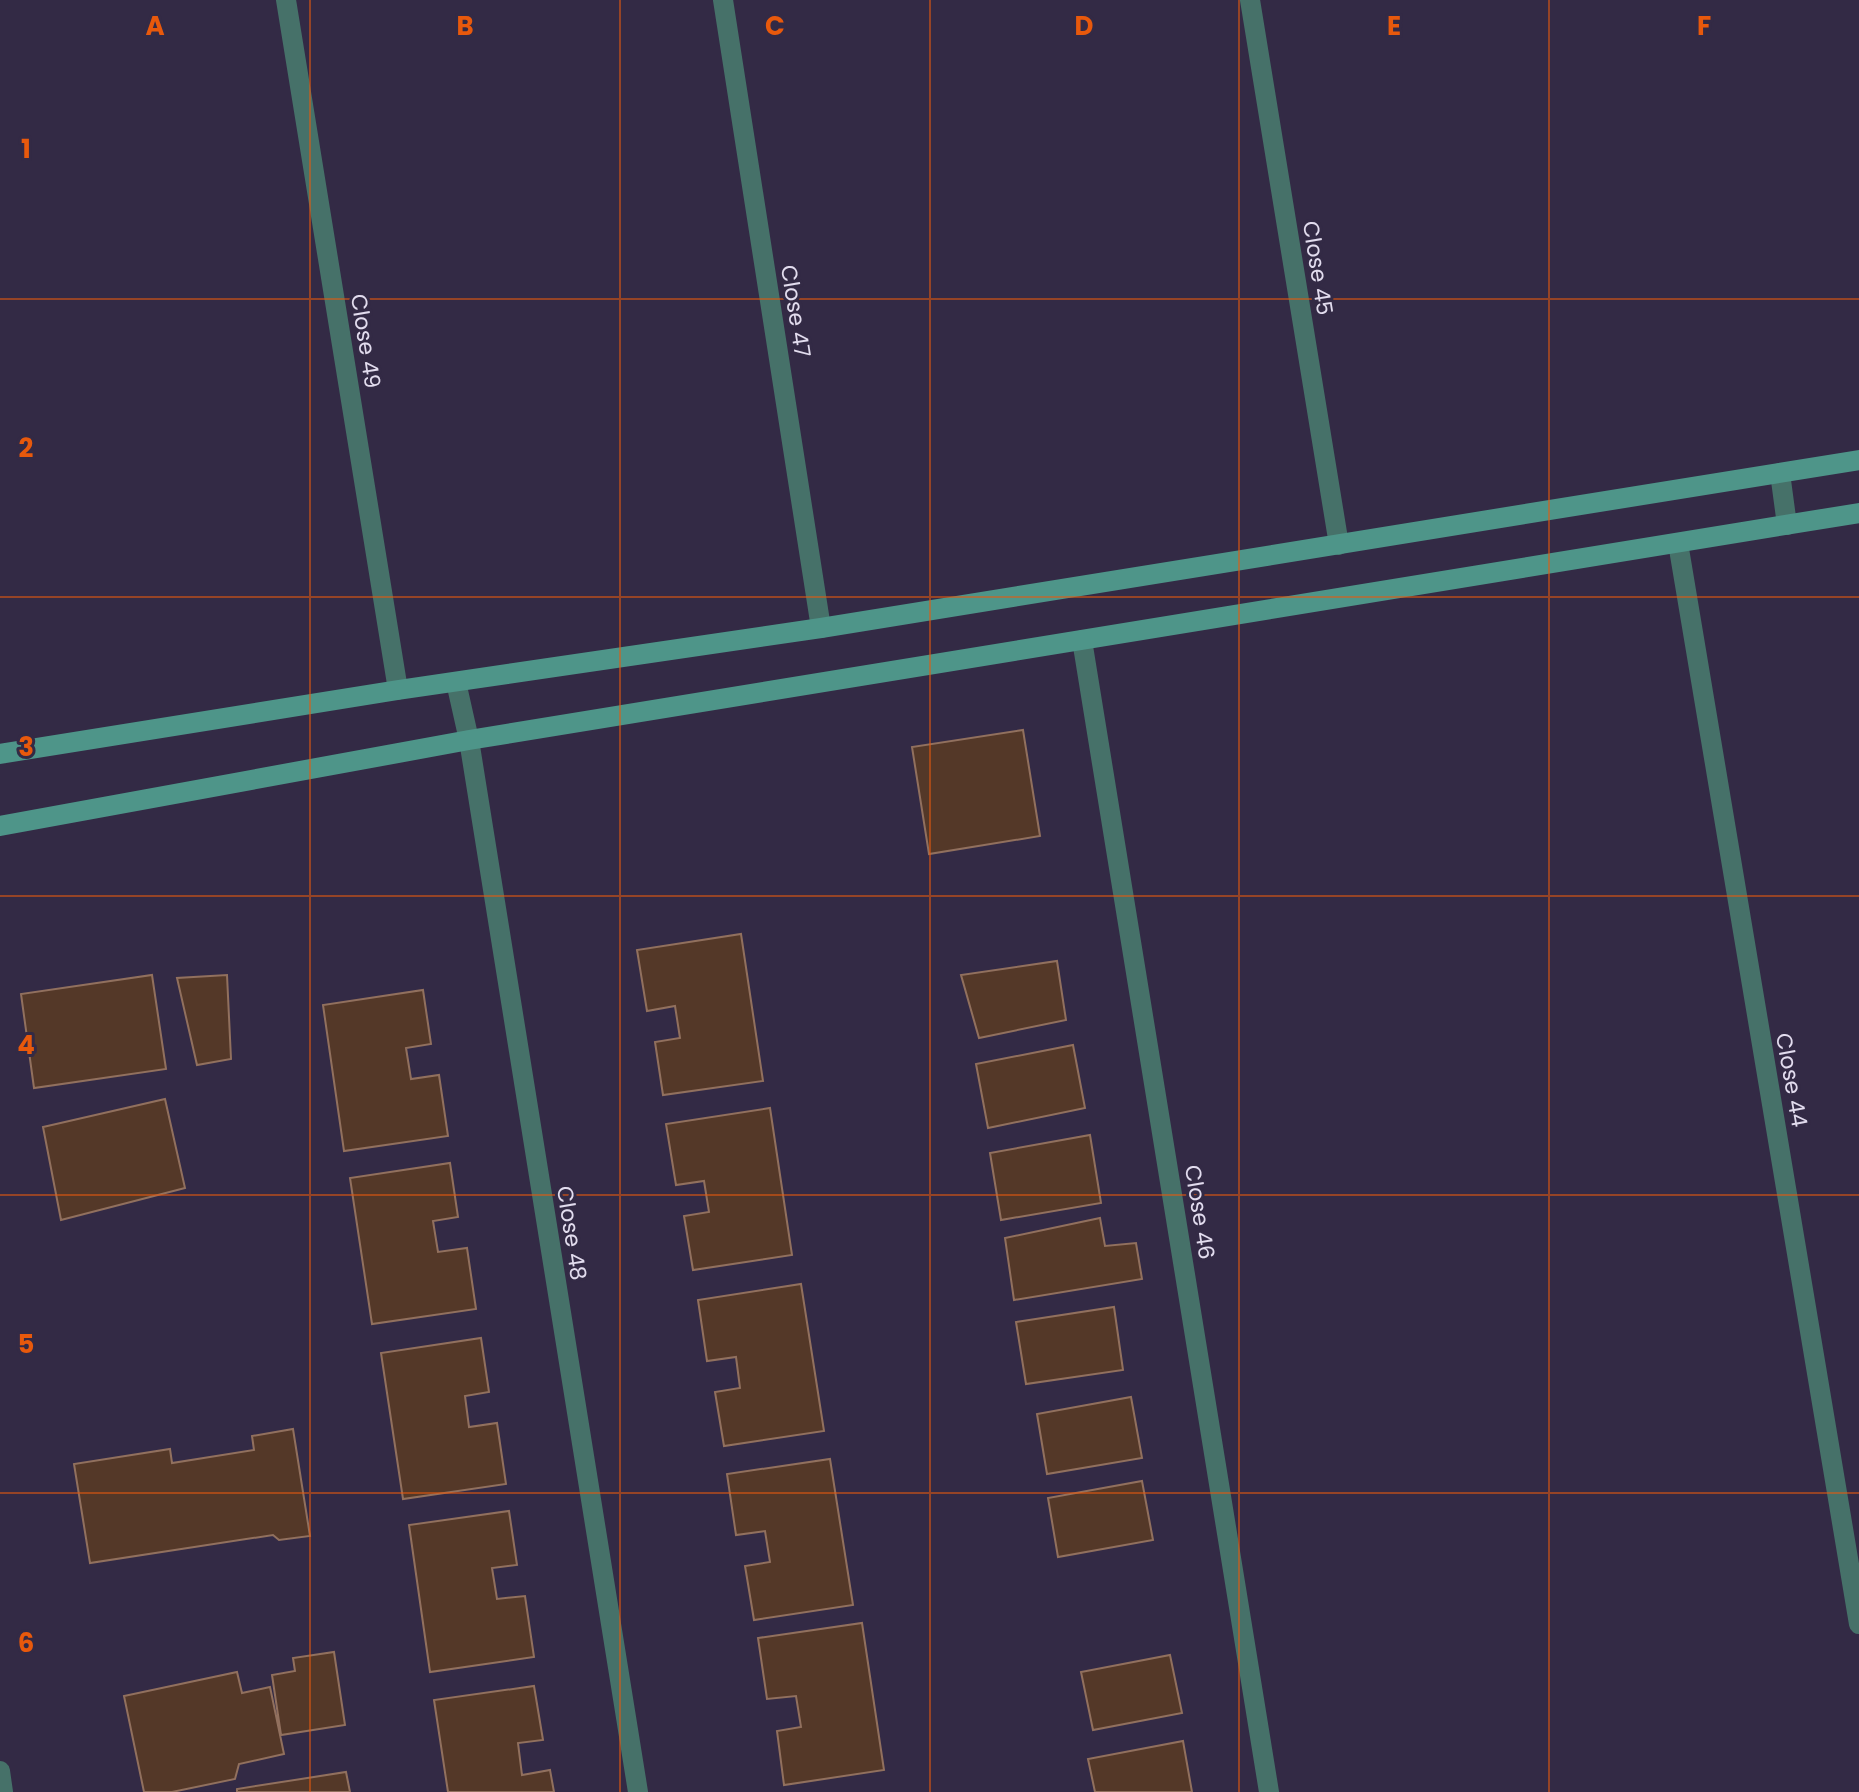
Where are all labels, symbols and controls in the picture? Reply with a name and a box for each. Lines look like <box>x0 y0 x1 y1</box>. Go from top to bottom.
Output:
text: A <box>145 8 165 44</box>
text: B <box>456 8 474 44</box>
text: C <box>765 8 785 44</box>
text: D <box>1075 8 1094 44</box>
text: E <box>1387 8 1401 44</box>
text: F <box>1697 8 1711 44</box>
text: 1 <box>21 131 31 167</box>
street label: Close 45 <box>1295 219 1340 317</box>
street label: Close 47 <box>773 263 818 360</box>
street label: Close 49 <box>343 292 388 391</box>
text: 2 <box>19 430 34 466</box>
text: 3 <box>18 729 34 765</box>
text: 4 <box>17 1027 35 1063</box>
street label: Close 44 <box>1768 1031 1815 1130</box>
street label: Close 46 <box>1177 1163 1222 1262</box>
street label: Close 48 <box>549 1184 594 1283</box>
text: 5 <box>18 1326 34 1362</box>
text: 6 <box>18 1625 34 1661</box>

